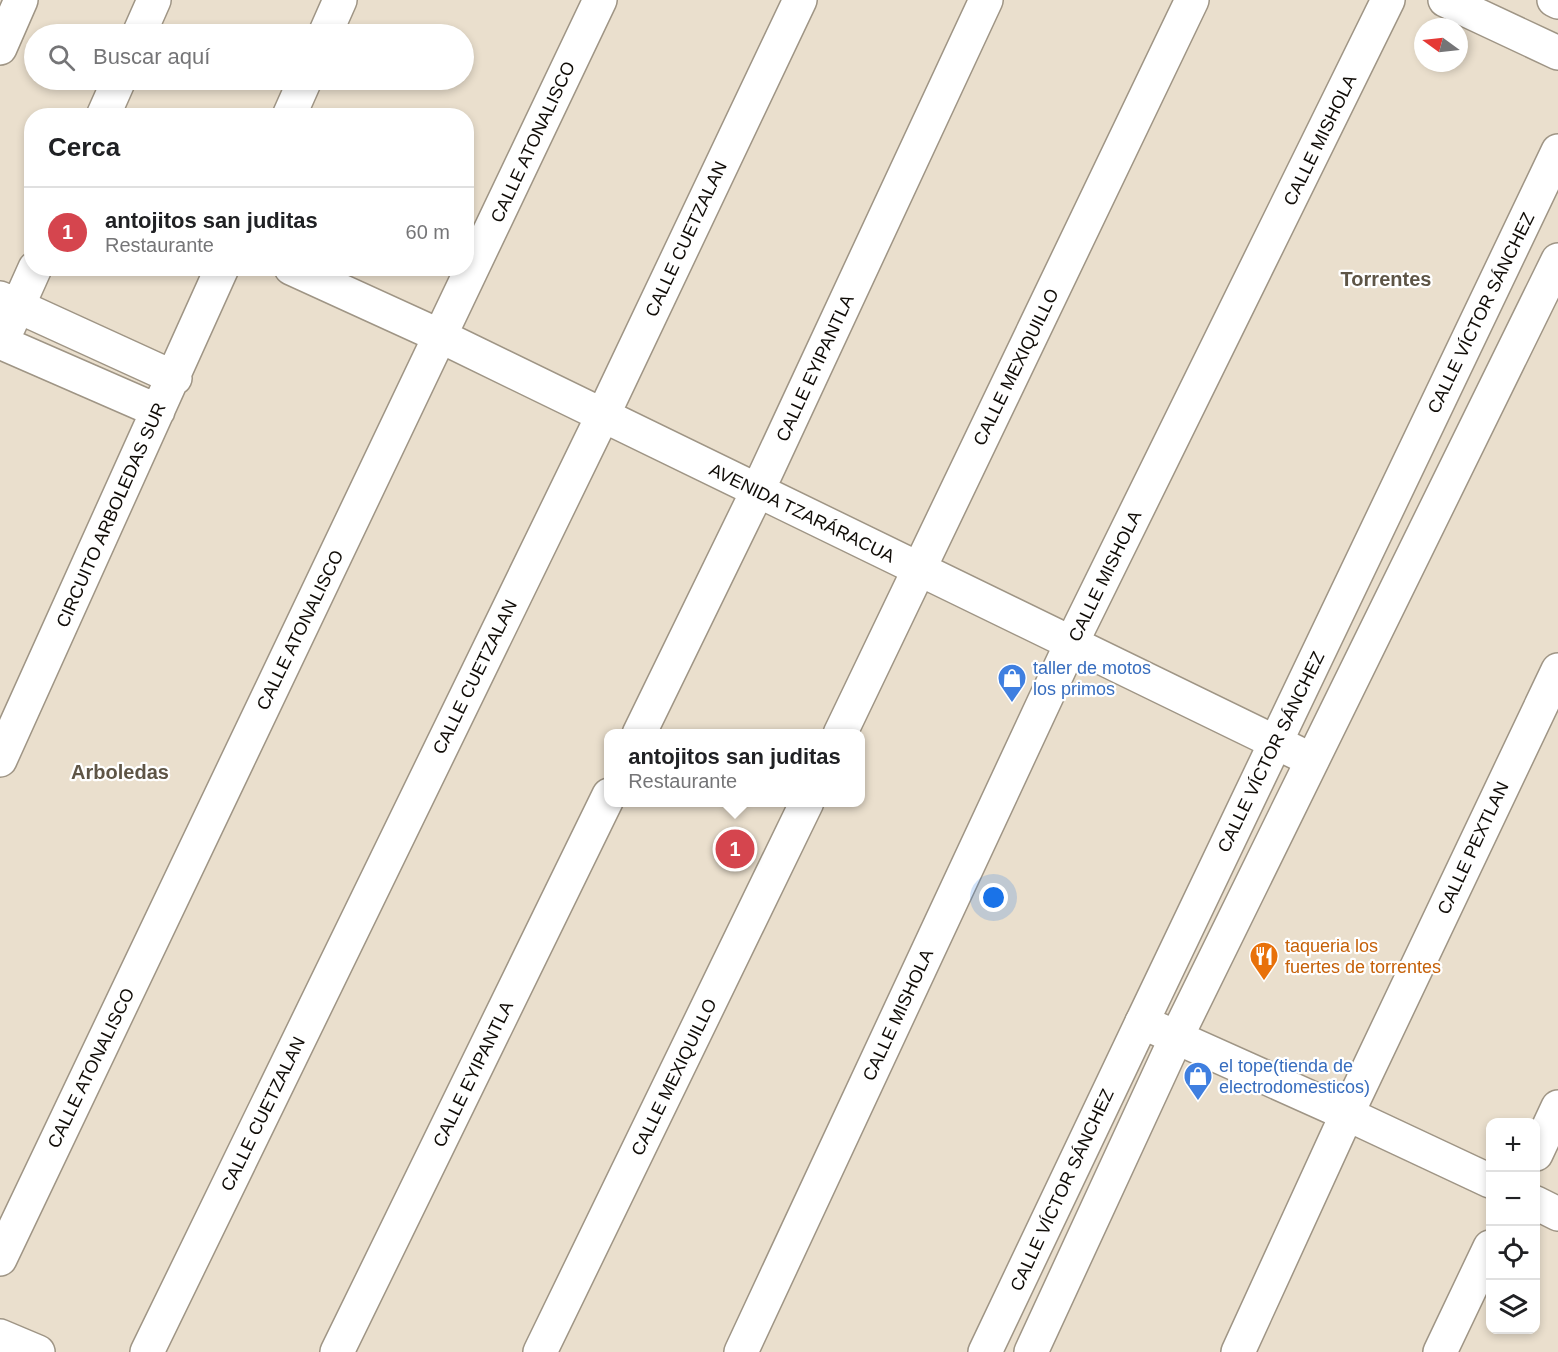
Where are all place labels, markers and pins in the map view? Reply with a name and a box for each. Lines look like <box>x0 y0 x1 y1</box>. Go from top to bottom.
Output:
place label: taller de motos los primos <box>1033 658 1151 699</box>
shop icon: taller de motos los primos <box>996 662 1028 704</box>
pin: 1 <box>716 826 754 872</box>
place label: taqueria los fuertes de torrentes <box>1285 936 1441 977</box>
restaurant icon: taqueria los fuertes de torrentes <box>1248 940 1280 982</box>
place label: el tope(tienda de electrodomesticos) <box>1219 1056 1370 1097</box>
shop icon: el tope(tienda de electrodomesticos) <box>1182 1060 1214 1102</box>

